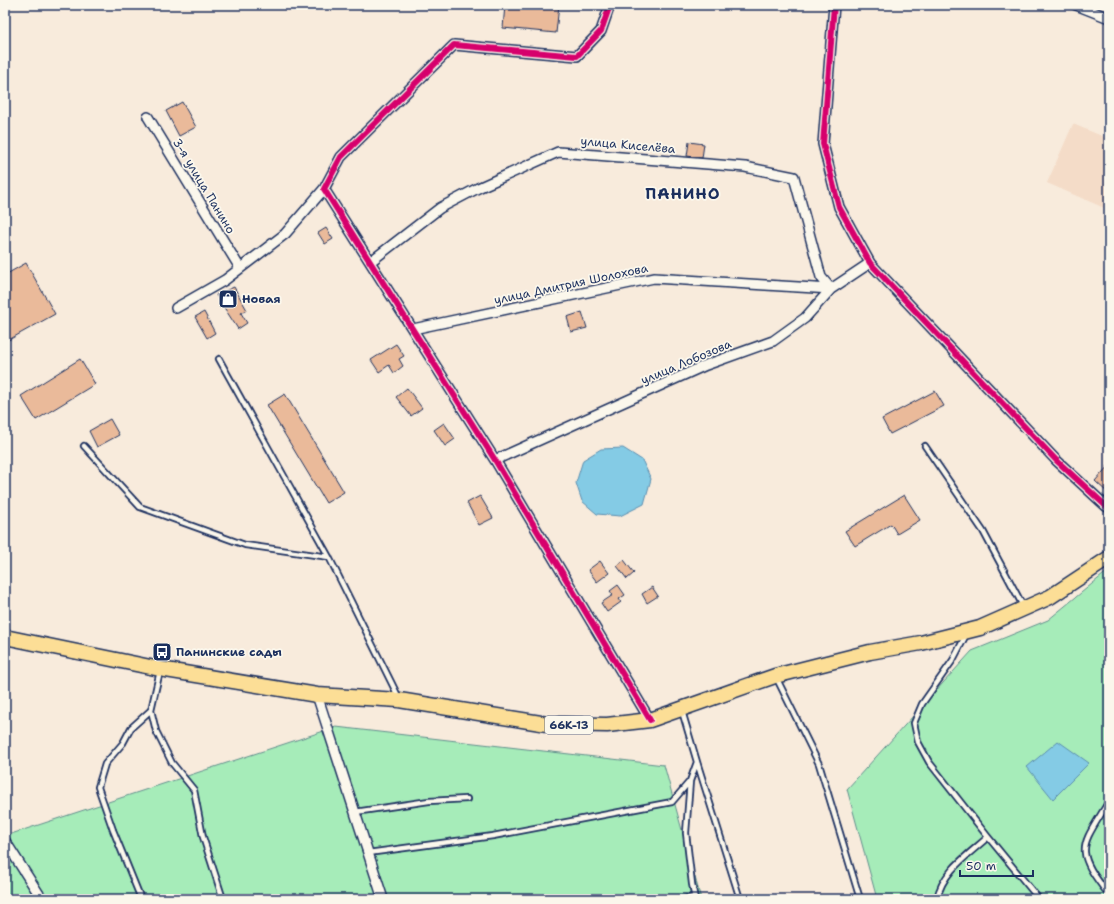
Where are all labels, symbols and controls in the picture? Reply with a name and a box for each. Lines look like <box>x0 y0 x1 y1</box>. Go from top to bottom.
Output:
street label: улица Киселёва <box>580 133 677 157</box>
street label: 3-я улица Панино <box>169 135 239 237</box>
district label: ПАНИНО <box>645 183 721 204</box>
street label: улица Дмитрия Шолохова <box>493 260 650 308</box>
shop icon: Новая <box>217 288 239 310</box>
place label: Новая <box>242 291 281 307</box>
street label: улица Лобозова <box>638 336 734 388</box>
bus stop icon: Панинские сады <box>151 641 173 663</box>
place label: Панинские сады <box>176 644 282 660</box>
road number: 66К-13 <box>545 716 593 734</box>
scale bar <box>960 852 1033 878</box>
text: 50 m <box>966 858 996 874</box>

